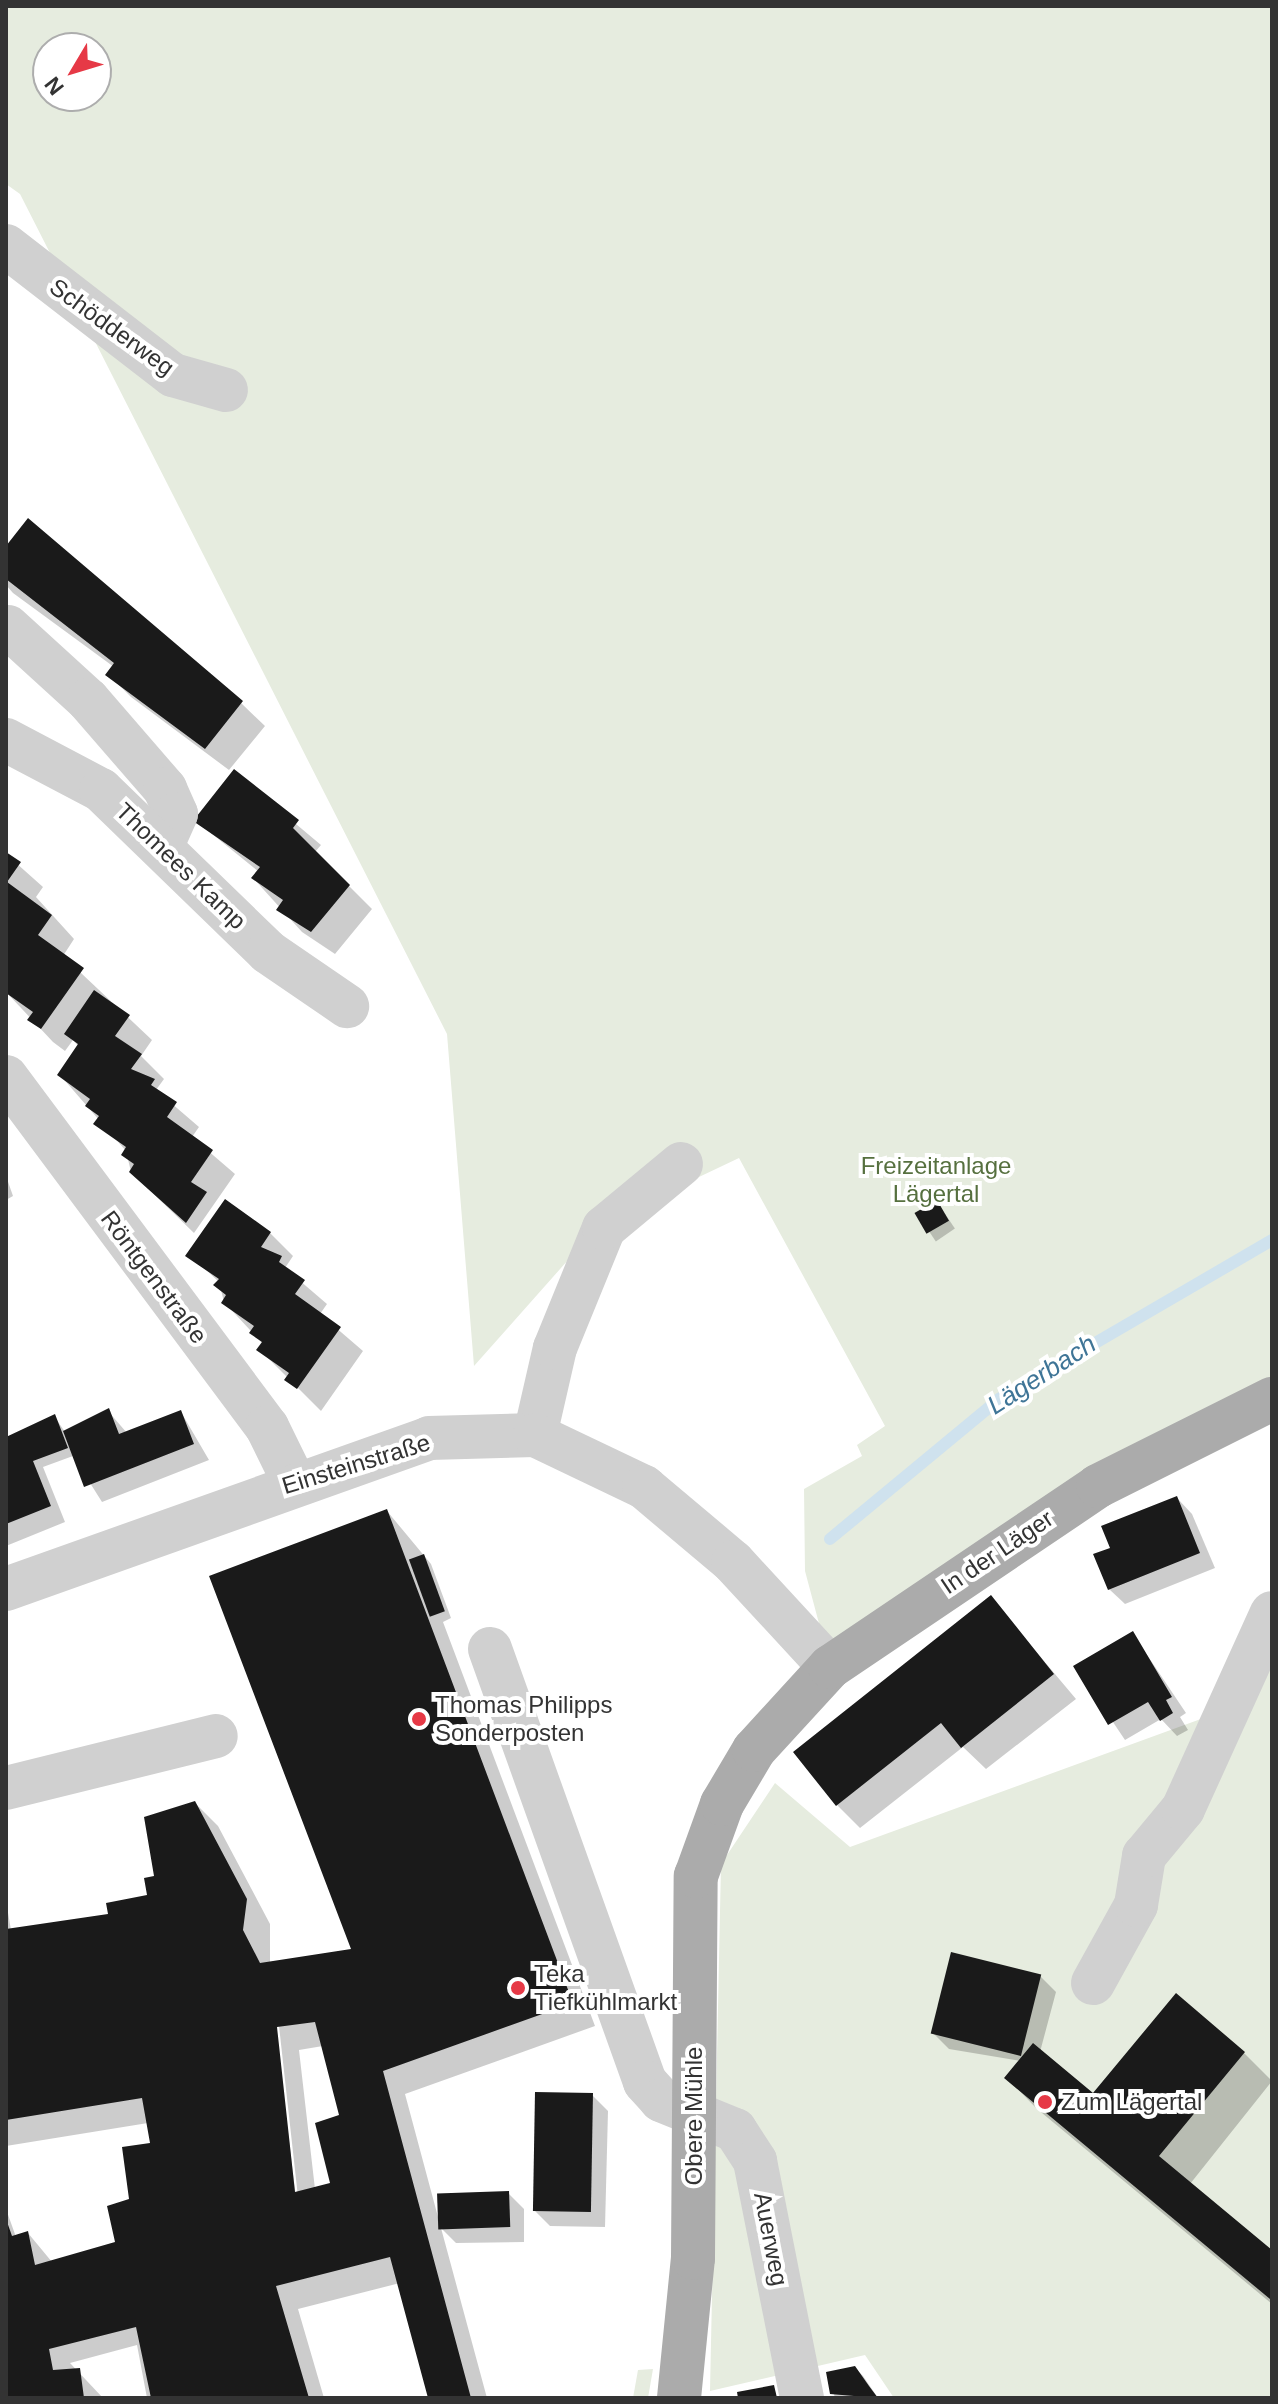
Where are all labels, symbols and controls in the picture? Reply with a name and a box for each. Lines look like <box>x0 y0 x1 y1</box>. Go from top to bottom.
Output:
north arrow <box>32 32 112 112</box>
text: N <box>40 72 69 100</box>
street label: Schödderweg <box>44 272 180 382</box>
street label: Thomees Kamp <box>110 797 252 935</box>
park label: Freizeitanlage Lägertal <box>861 1152 1011 1208</box>
street label: Röntgenstraße <box>95 1205 213 1349</box>
water label: Lägerbach <box>982 1328 1102 1422</box>
street label: Einsteinstraße <box>278 1428 434 1500</box>
street label: In der Läger <box>935 1504 1059 1600</box>
place label: Thomas Philipps Sonderposten <box>435 1691 612 1747</box>
marker: Thomas Philipps Sonderposten <box>410 1710 428 1728</box>
place label: Teka Tiefkühlmarkt <box>534 1960 677 2016</box>
marker: Teka Tiefkühlmarkt <box>509 1979 527 1997</box>
street label: Obere Mühle <box>680 2047 708 2185</box>
place label: Zum Lägertal <box>1061 2088 1202 2116</box>
marker: Zum Lägertal <box>1036 2093 1054 2111</box>
street label: Auerweg <box>748 2190 794 2288</box>

